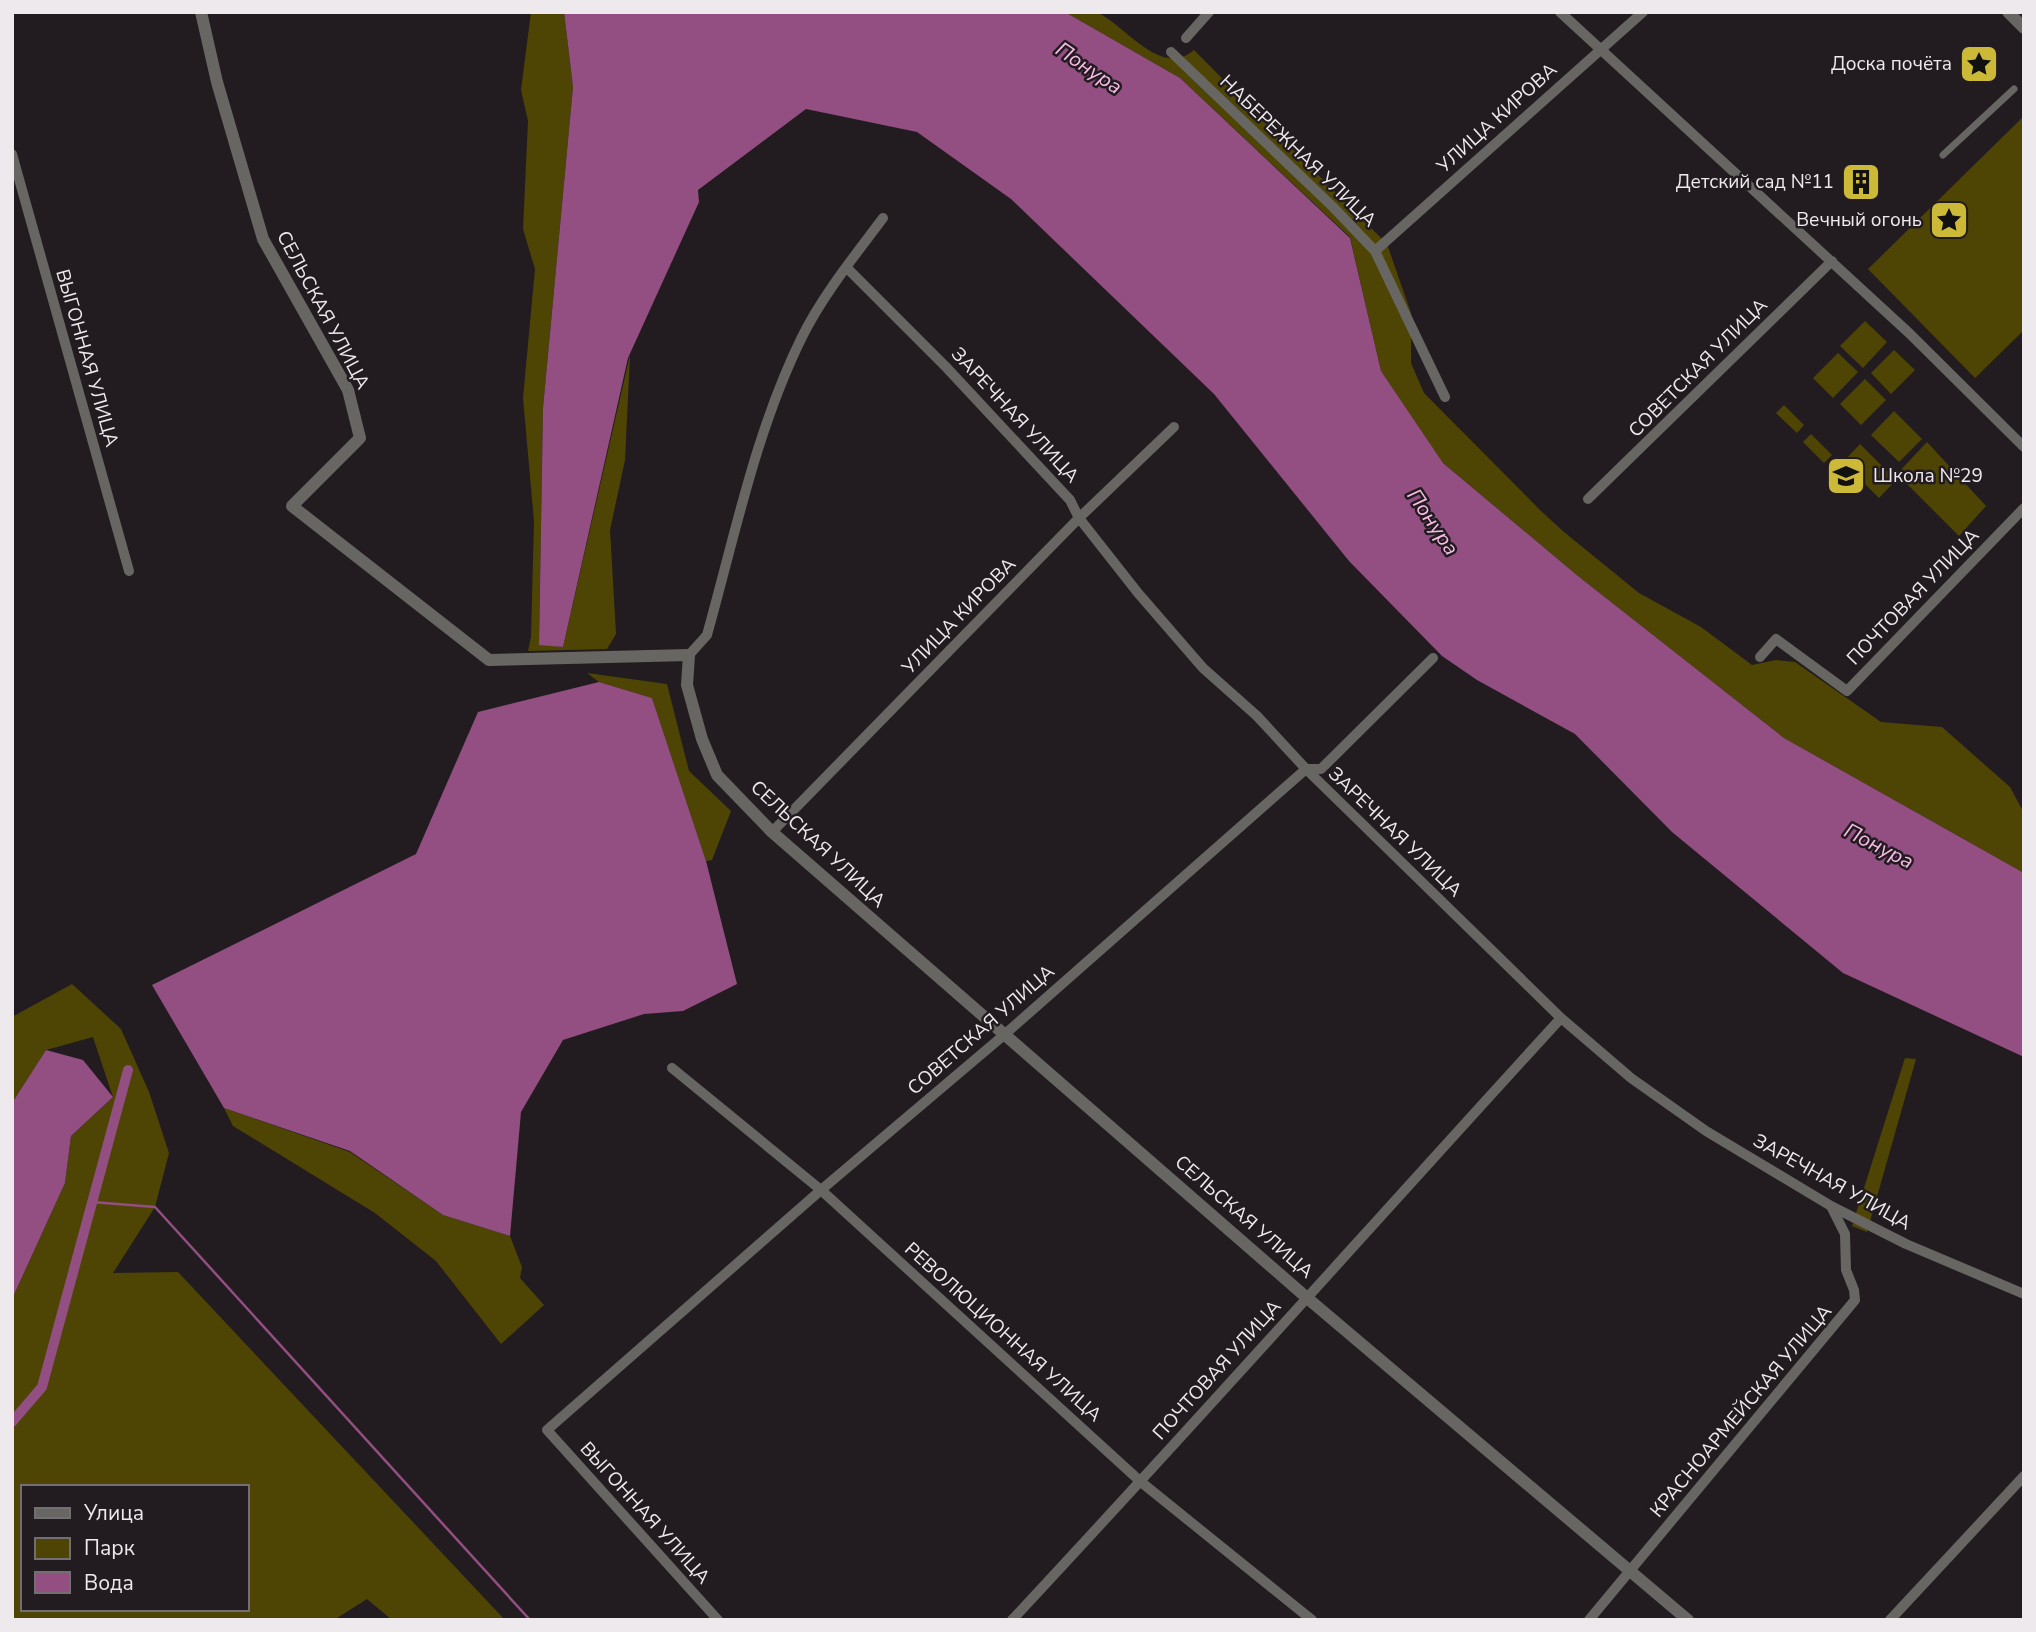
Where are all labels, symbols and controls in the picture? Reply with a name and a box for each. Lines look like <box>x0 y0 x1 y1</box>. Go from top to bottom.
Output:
water label: Понура <box>1050 35 1128 101</box>
place icon: Доска почёта <box>1958 43 2000 85</box>
place label: Доска почёта <box>1831 51 1952 77</box>
street label: УЛИЦА КИРОВА <box>1431 57 1563 180</box>
street label: НАБЕРЕЖНАЯ УЛИЦА <box>1214 69 1382 233</box>
building icon: Детский сад №11 <box>1840 161 1882 203</box>
place label: Детский сад №11 <box>1676 169 1834 195</box>
place icon: Вечный огонь <box>1928 199 1970 241</box>
place label: Вечный огонь <box>1796 207 1922 233</box>
street label: СЕЛЬСКАЯ УЛИЦА <box>270 226 376 394</box>
street label: ВЫГОННАЯ УЛИЦА <box>49 266 125 450</box>
street label: СОВЕТСКАЯ УЛИЦА <box>1623 293 1773 443</box>
street label: ЗАРЕЧНАЯ УЛИЦА <box>945 341 1085 489</box>
school or university icon: Школа №29 <box>1825 455 1867 497</box>
place label: Школа №29 <box>1873 463 1983 489</box>
water label: Понура <box>1400 483 1466 561</box>
street label: ПОЧТОВАЯ УЛИЦА <box>1841 523 1985 671</box>
street label: УЛИЦА КИРОВА <box>896 552 1022 681</box>
street label: ЗАРЕЧНАЯ УЛИЦА <box>1322 761 1468 903</box>
street label: СЕЛЬСКАЯ УЛИЦА <box>745 775 891 914</box>
water label: Понура <box>1839 817 1919 875</box>
street label: СОВЕТСКАЯ УЛИЦА <box>902 959 1060 1101</box>
street label: ЗАРЕЧНАЯ УЛИЦА <box>1748 1128 1916 1236</box>
street label: СЕЛЬСКАЯ УЛИЦА <box>1169 1150 1319 1285</box>
street label: РЕВОЛЮЦИОННАЯ УЛИЦА <box>899 1236 1107 1428</box>
street label: ПОЧТОВАЯ УЛИЦА <box>1147 1294 1287 1446</box>
street label: КРАСНОАРМЕЙСКАЯ УЛИЦА <box>1644 1299 1838 1523</box>
street label: ВЫГОННАЯ УЛИЦА <box>574 1436 716 1590</box>
legend <box>21 1485 248 1611</box>
text: Улица <box>83 1499 144 1527</box>
text: Парк <box>84 1534 136 1562</box>
text: Вода <box>84 1569 134 1597</box>

